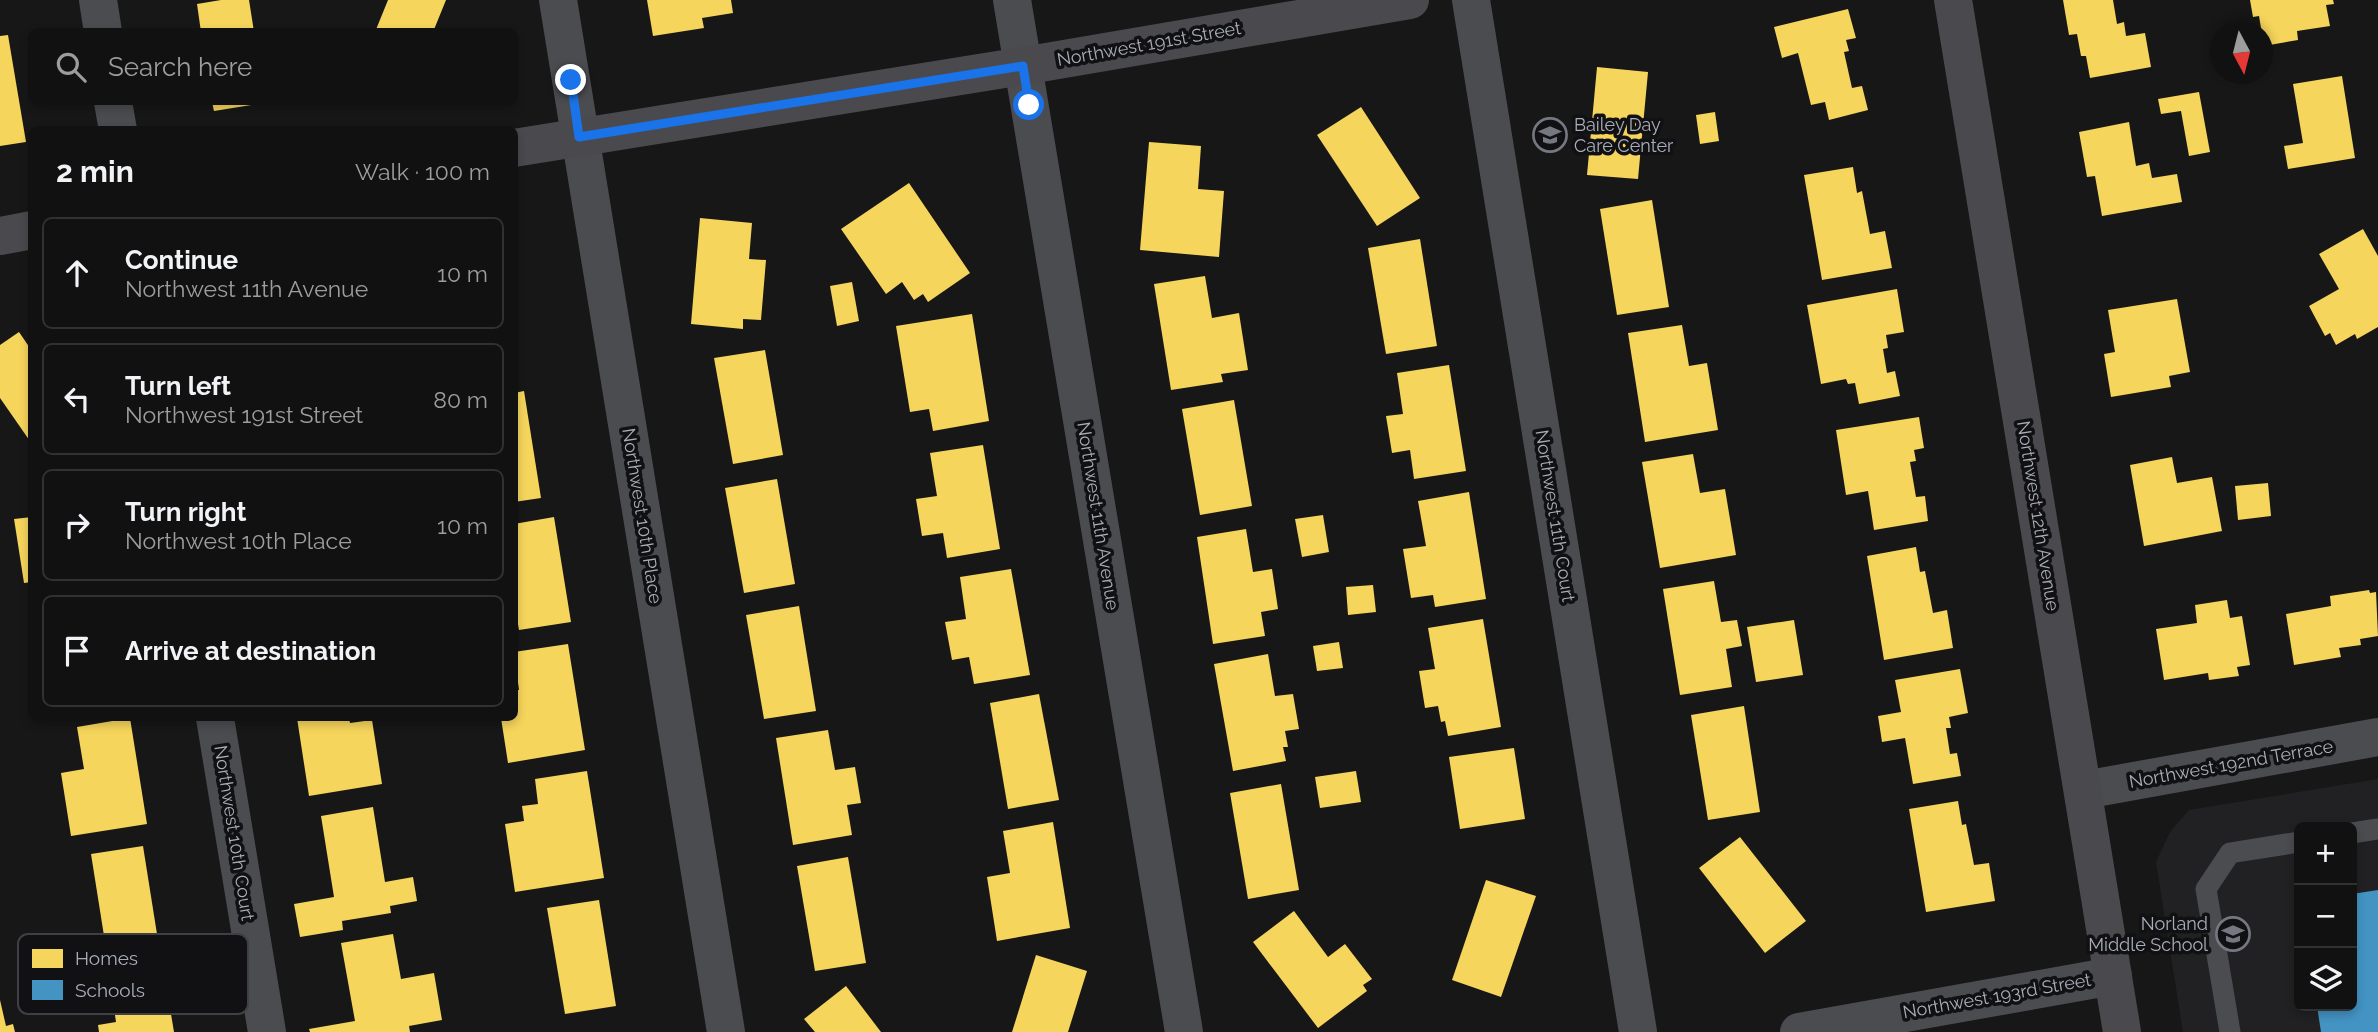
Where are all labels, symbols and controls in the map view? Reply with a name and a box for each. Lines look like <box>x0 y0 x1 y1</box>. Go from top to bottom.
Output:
street label: Northwest 191st Street <box>1055 17 1243 70</box>
north arrow <box>2210 21 2273 84</box>
search box <box>28 28 518 105</box>
icon: search <box>52 48 90 86</box>
text: Search here <box>108 52 252 82</box>
route end <box>555 64 586 95</box>
route start <box>1013 89 1044 120</box>
place label: Bailey Day Care Center <box>1574 114 1674 156</box>
school or university icon: Bailey Day Care Center <box>1531 116 1569 154</box>
text: 2 min <box>56 154 134 189</box>
text: Walk · 100 m <box>355 158 490 185</box>
text: Continue <box>125 245 238 275</box>
icon: ahead <box>58 254 96 292</box>
text: 10 m <box>437 260 488 287</box>
text: Northwest 11th Avenue <box>125 275 368 302</box>
text: Turn left <box>125 371 231 401</box>
icon: left <box>58 380 96 418</box>
text: 80 m <box>433 386 488 413</box>
text: Northwest 191st Street <box>125 401 363 428</box>
street label: Northwest 12th Avenue <box>2013 419 2064 613</box>
street label: Northwest 11th Avenue <box>1073 420 1124 612</box>
street label: Northwest 10th Place <box>618 427 667 606</box>
street label: Northwest 11th Court <box>1532 428 1579 603</box>
text: Turn right <box>125 497 246 527</box>
icon: right <box>58 506 96 544</box>
text: 10 m <box>437 512 488 539</box>
text: Northwest 10th Place <box>125 527 352 554</box>
icon: arrive <box>58 632 96 670</box>
text: Arrive at destination <box>125 636 376 666</box>
street label: Northwest 192nd Terrace <box>2127 735 2335 792</box>
street label: Northwest 10th Court <box>210 744 259 922</box>
map controls <box>2294 822 2357 1011</box>
button: + <box>2294 822 2357 885</box>
button: − <box>2294 885 2357 948</box>
place label: Norland Middle School <box>2088 913 2208 955</box>
school or university icon: Norland Middle School <box>2214 915 2252 953</box>
legend <box>18 934 248 1014</box>
text: Homes <box>75 947 138 969</box>
button: layers <box>2294 948 2357 1011</box>
street label: Northwest 193rd Street <box>1901 969 2093 1022</box>
text: Schools <box>75 979 145 1001</box>

